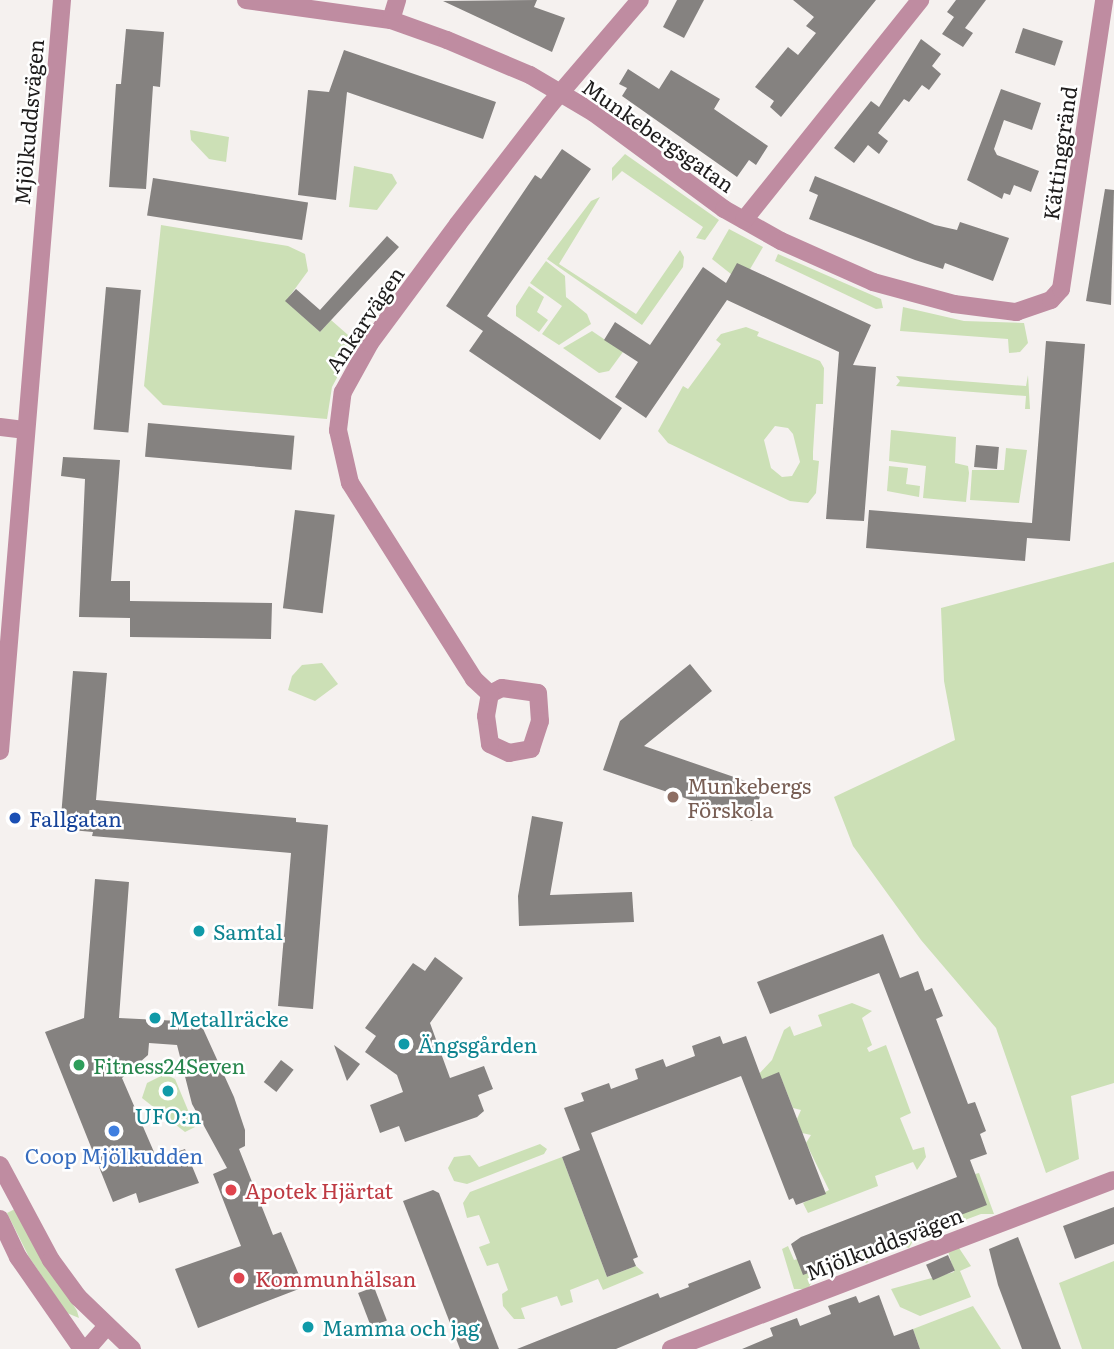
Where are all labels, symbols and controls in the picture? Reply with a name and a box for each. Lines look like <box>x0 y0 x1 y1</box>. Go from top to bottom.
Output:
street label: Mjölkuddsvägen <box>8 38 48 206</box>
street label: Munkebergsgatan <box>578 73 740 197</box>
street label: Kättinggränd <box>1037 84 1081 222</box>
street label: Ankarvägen <box>319 261 409 377</box>
place label: Munkebergs Förskola <box>687 772 811 822</box>
marker: Munkebergs Förskola <box>665 789 681 805</box>
place label: Fallgatan <box>29 805 122 831</box>
marker: Fallgatan <box>7 810 23 826</box>
place label: Samtal <box>213 918 283 944</box>
marker: Samtal <box>191 923 207 939</box>
place label: Metallräcke <box>169 1005 289 1031</box>
marker: Metallräcke <box>147 1010 163 1026</box>
place label: Ängsgården <box>418 1031 537 1057</box>
marker: Ängsgården <box>396 1036 412 1052</box>
place label: Fitness24Seven <box>93 1052 245 1078</box>
marker: Fitness24Seven <box>71 1057 87 1073</box>
marker: UFO:n <box>160 1083 176 1099</box>
place label: UFO:n <box>135 1102 201 1128</box>
marker: Coop Mjölkudden <box>106 1123 122 1139</box>
place label: Coop Mjölkudden <box>25 1142 203 1168</box>
place label: Apotek Hjärtat <box>245 1177 393 1203</box>
marker: Apotek Hjärtat <box>223 1182 239 1198</box>
street label: Mjölkuddsvägen <box>802 1201 966 1285</box>
place label: Kommunhälsan <box>255 1265 416 1291</box>
marker: Kommunhälsan <box>229 1268 249 1288</box>
place label: Mamma och jag <box>322 1314 480 1340</box>
marker: Mamma och jag <box>300 1319 316 1335</box>

